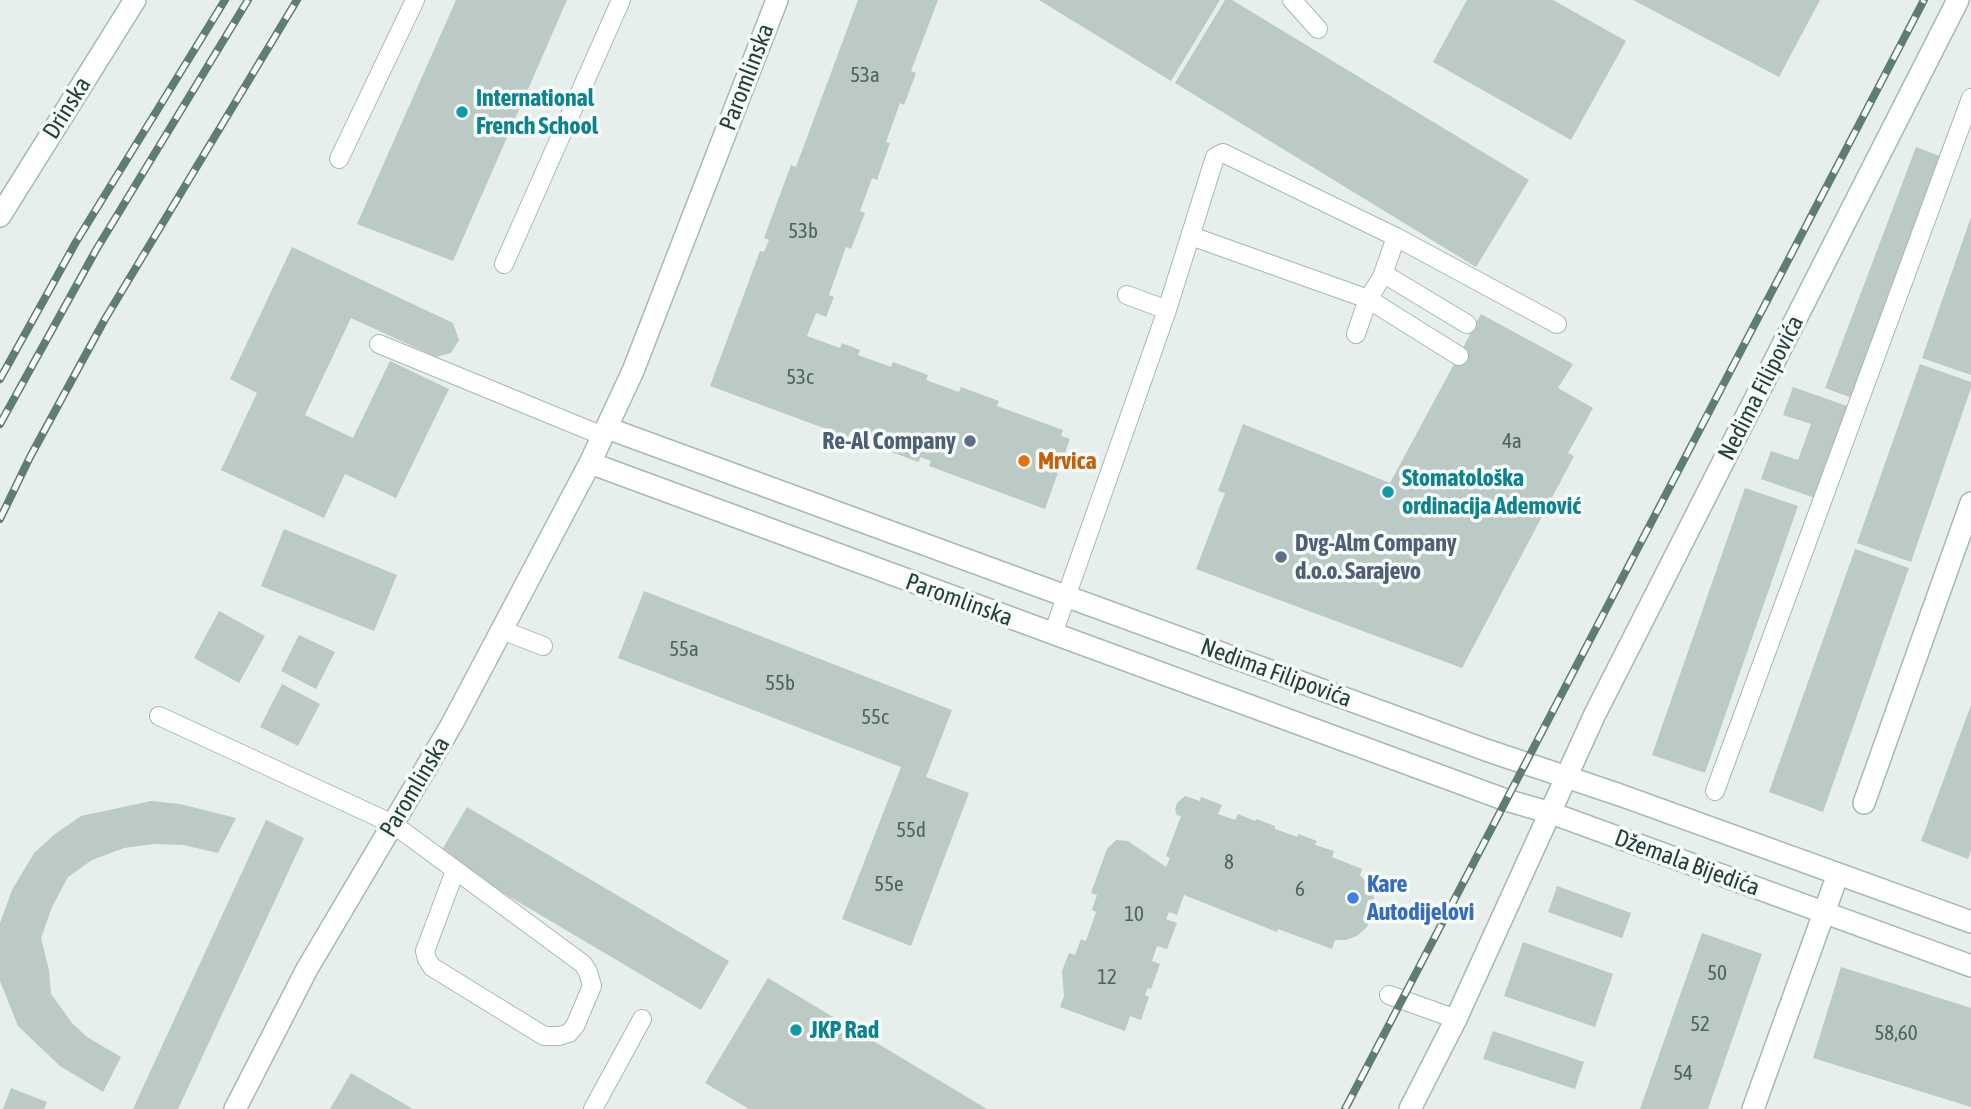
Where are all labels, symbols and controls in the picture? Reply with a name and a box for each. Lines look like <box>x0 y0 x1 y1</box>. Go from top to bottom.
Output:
street label: Paromlinska <box>714 20 780 134</box>
house number: 53a <box>850 62 880 88</box>
street label: Drinska <box>37 72 97 144</box>
place label: International French School <box>476 84 598 140</box>
marker: International French School <box>454 104 470 120</box>
house number: 53b <box>788 218 818 244</box>
street label: Nedima Filipovića <box>1712 311 1810 465</box>
house number: 53c <box>786 364 814 390</box>
place label: Re-Al Company <box>822 427 956 455</box>
house number: 4a <box>1502 428 1522 454</box>
marker: Re-Al Company <box>962 433 978 449</box>
place label: Mrvica <box>1038 447 1097 475</box>
marker: Mrvica <box>1016 453 1032 469</box>
place label: Stomatološka ordinacija Ademović <box>1402 464 1581 520</box>
marker: Stomatološka ordinacija Ademović <box>1380 484 1396 500</box>
place label: Dvg-Alm Company d.o.o. Sarajevo <box>1295 529 1457 585</box>
marker: Dvg-Alm Company d.o.o. Sarajevo <box>1273 549 1289 565</box>
street label: Paromlinska <box>902 567 1016 633</box>
street label: Nedima Filipovića <box>1197 632 1355 714</box>
house number: 55a <box>669 636 699 662</box>
house number: 55b <box>765 670 795 696</box>
house number: 55c <box>861 704 889 730</box>
street label: Paromlinska <box>374 732 456 842</box>
house number: 55d <box>896 817 926 843</box>
street label: Džemala Bijedića <box>1611 823 1763 903</box>
house number: 8 <box>1224 849 1234 875</box>
place label: Kare Autodijelovi <box>1367 870 1474 926</box>
house number: 55e <box>874 871 904 897</box>
house number: 6 <box>1295 876 1305 902</box>
marker: Kare Autodijelovi <box>1345 890 1361 906</box>
house number: 10 <box>1124 901 1144 927</box>
house number: 50 <box>1707 960 1727 986</box>
house number: 12 <box>1097 964 1117 990</box>
house number: 52 <box>1690 1011 1710 1037</box>
place label: JKP Rad <box>810 1016 879 1044</box>
house number: 58,60 <box>1874 1020 1918 1046</box>
marker: JKP Rad <box>788 1022 804 1038</box>
house number: 54 <box>1673 1060 1693 1086</box>

